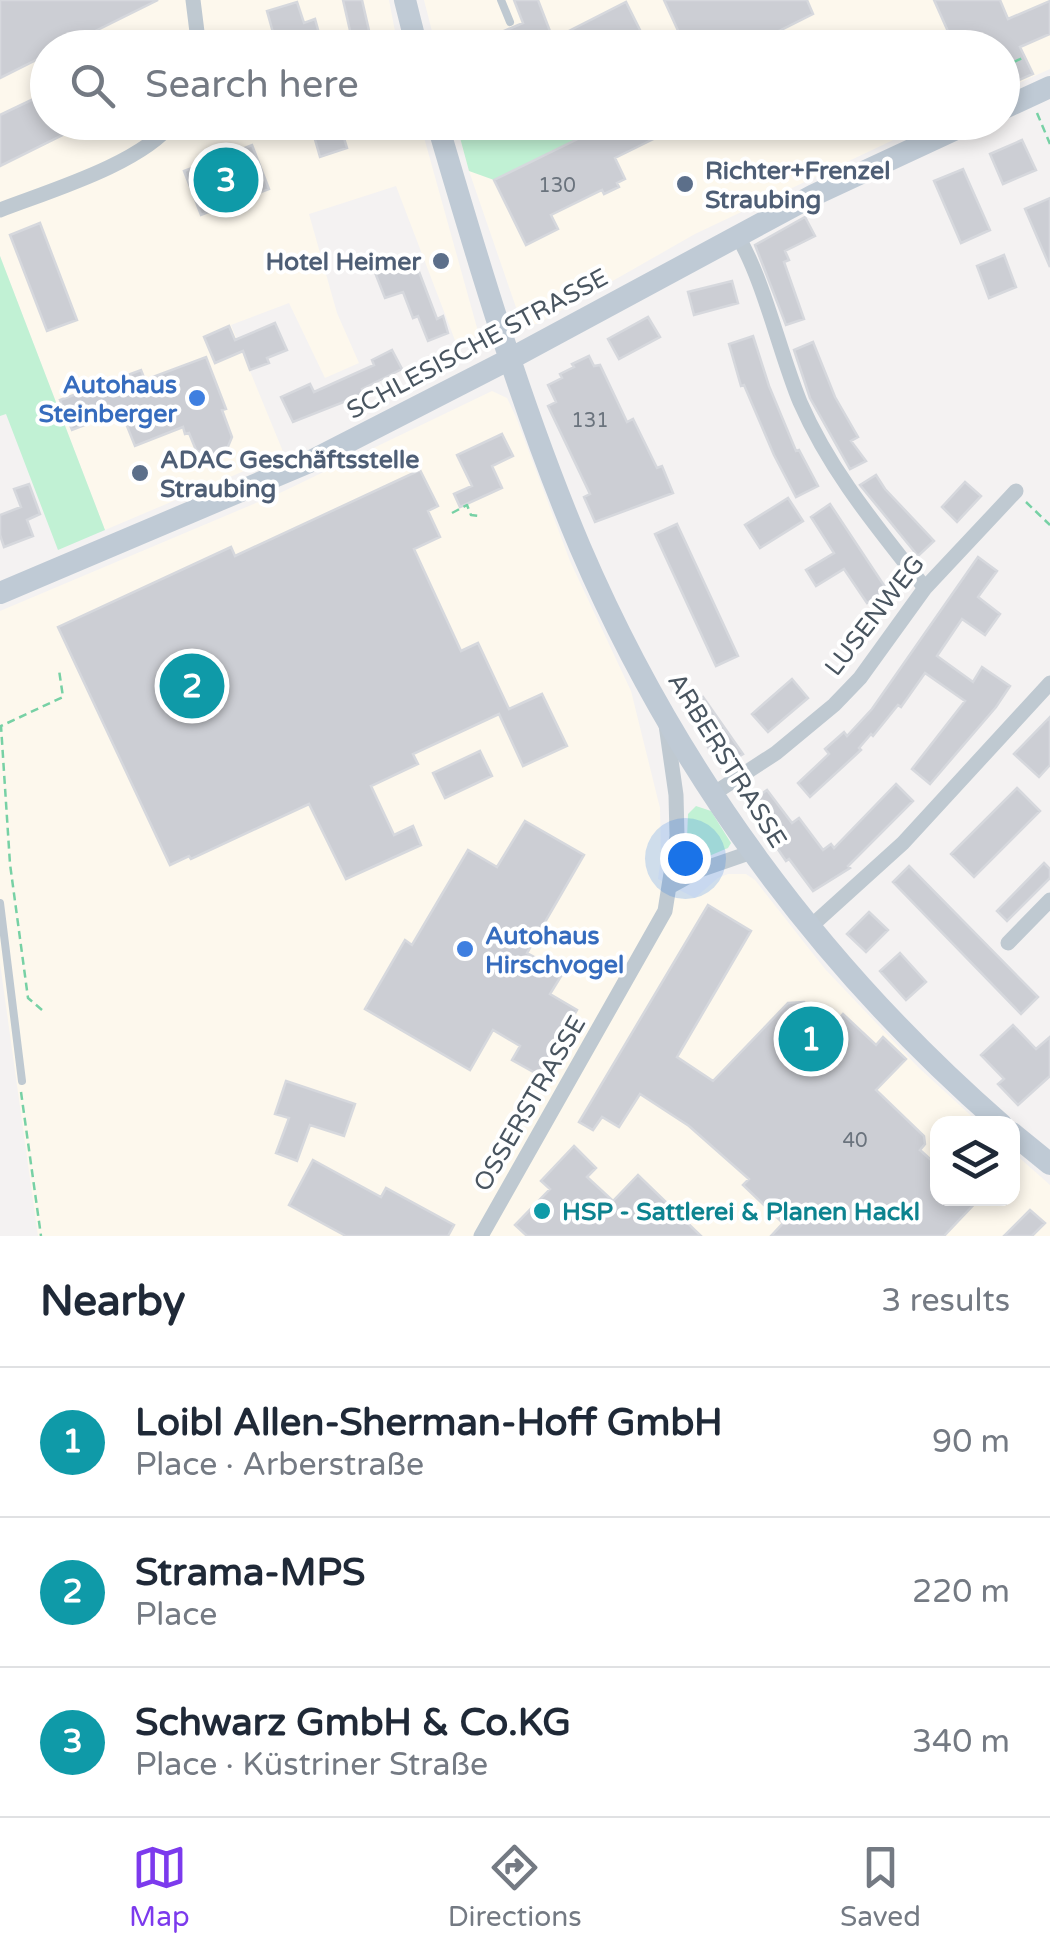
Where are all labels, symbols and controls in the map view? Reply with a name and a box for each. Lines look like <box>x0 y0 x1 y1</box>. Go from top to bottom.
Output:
search box <box>30 30 1020 140</box>
icon: search <box>65 58 120 113</box>
text: Search here <box>145 62 359 108</box>
pin: 3 <box>194 142 258 218</box>
place label: Richter+Frenzel Straubing <box>705 156 890 215</box>
marker: Richter+Frenzel Straubing <box>674 173 696 195</box>
house number: 130 <box>538 174 576 198</box>
place label: Hotel Heimer <box>266 247 421 277</box>
marker: Hotel Heimer <box>430 250 452 272</box>
street label: SCHLESISCHE STRASSE <box>342 262 613 426</box>
place label: Autohaus Steinberger <box>39 370 177 429</box>
marker: Autohaus Steinberger <box>186 387 208 409</box>
house number: 131 <box>571 409 609 433</box>
place label: ADAC Geschäftsstelle Straubing <box>160 445 419 504</box>
marker: ADAC Geschäftsstelle Straubing <box>129 462 151 484</box>
street label: LUSENWEG <box>819 550 931 682</box>
pin: 2 <box>160 648 224 724</box>
street label: ARBERSTRASSE <box>661 668 793 853</box>
your location <box>660 833 711 884</box>
place label: Autohaus Hirschvogel <box>485 921 624 980</box>
marker: Autohaus Hirschvogel <box>454 938 476 960</box>
pin: 1 <box>778 1002 844 1076</box>
street label: OSSERSTRASSE <box>467 1010 592 1197</box>
map controls <box>930 1116 1020 1206</box>
button: layers <box>930 1116 1020 1206</box>
house number: 40 <box>842 1129 868 1153</box>
place label: HSP - Sattlerei & Planen Hackl <box>562 1197 920 1227</box>
marker: HSP - Sattlerei & Planen Hackl <box>531 1200 553 1222</box>
text: Nearby <box>40 1276 185 1327</box>
text: 3 results <box>881 1282 1010 1320</box>
text: Loibl Allen-Sherman-Hoff GmbH <box>135 1400 723 1446</box>
text: 1 <box>62 1423 83 1461</box>
text: 90 m <box>932 1423 1010 1461</box>
text: Place · Arberstraße <box>135 1446 424 1484</box>
text: Strama-MPS <box>135 1550 365 1596</box>
text: 2 <box>62 1573 83 1611</box>
text: 220 m <box>912 1573 1010 1611</box>
text: Place <box>135 1596 217 1634</box>
text: Schwarz GmbH & Co.KG <box>135 1700 571 1746</box>
text: 3 <box>62 1723 83 1761</box>
text: 340 m <box>912 1723 1010 1761</box>
text: Place · Küstriner Straße <box>135 1746 488 1784</box>
tab: Map <box>129 1840 190 1934</box>
tab: Directions <box>448 1840 582 1934</box>
tab: Saved <box>840 1840 921 1934</box>

